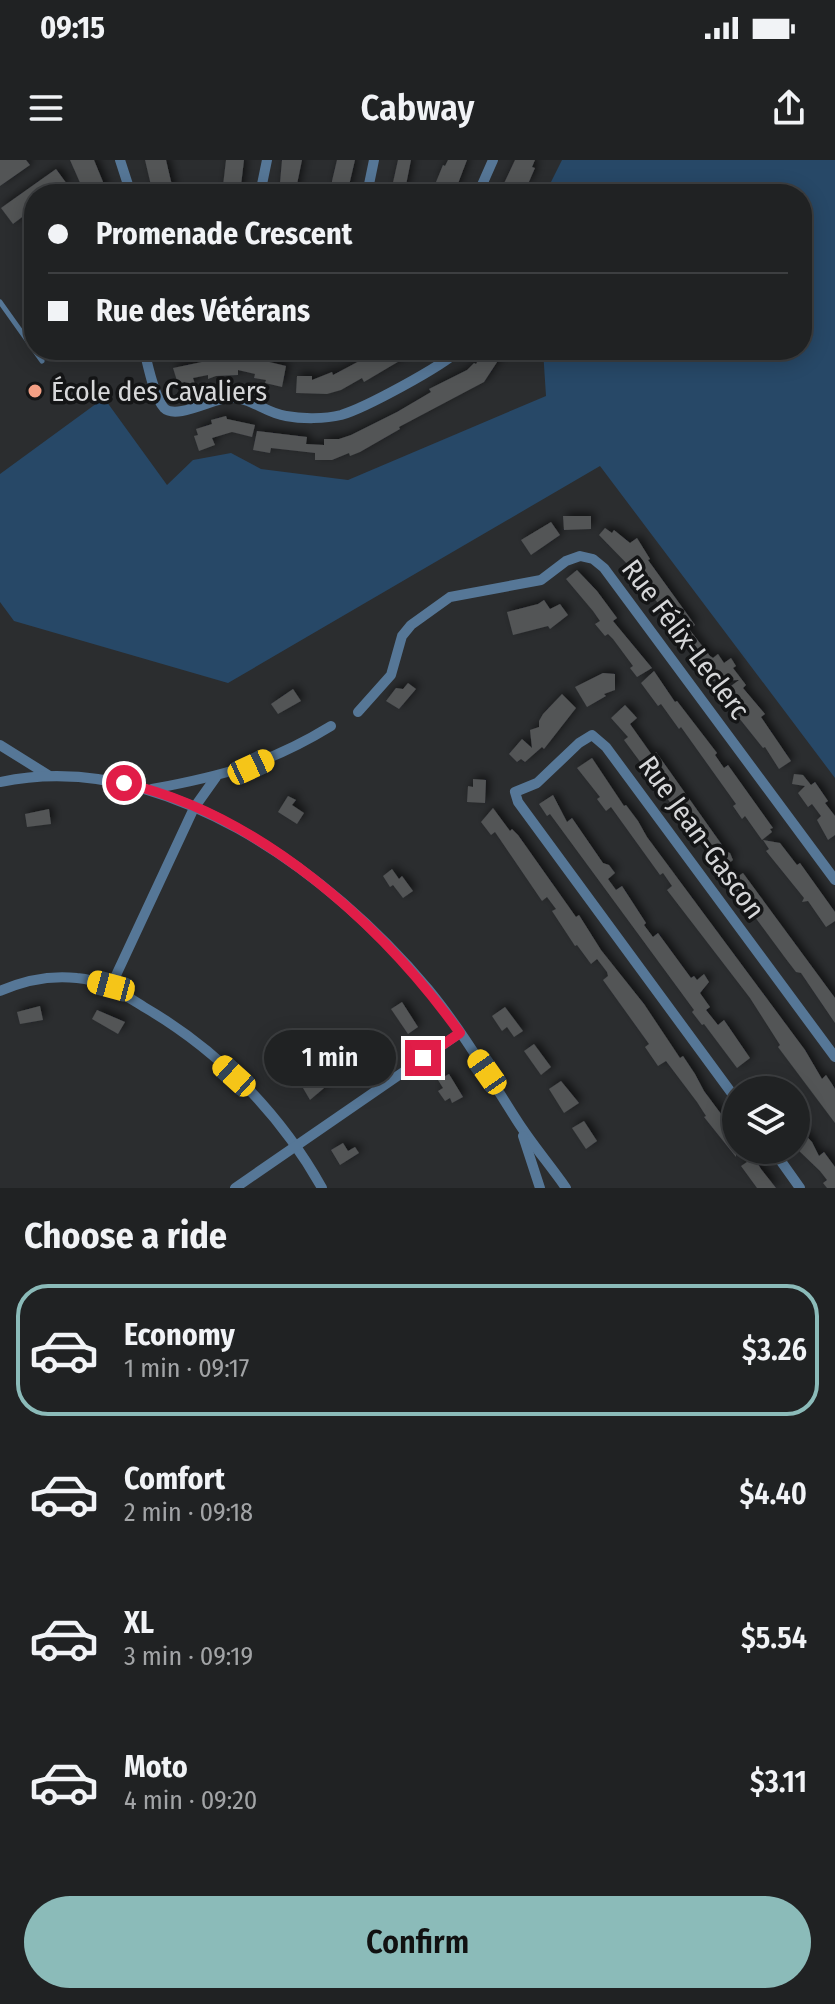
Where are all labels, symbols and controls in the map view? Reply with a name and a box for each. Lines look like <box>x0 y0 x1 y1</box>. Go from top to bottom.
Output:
text: 09:15 <box>40 10 105 46</box>
icon: menu <box>24 86 68 130</box>
text: Cabway <box>361 86 474 130</box>
icon: share <box>767 86 811 130</box>
text: Promenade Crescent <box>96 216 352 252</box>
text: Rue des Vétérans <box>96 293 310 329</box>
place label: École des Cavaliers <box>51 375 267 408</box>
marker: École des Cavaliers <box>26 382 44 400</box>
street label: Rue Félix-Leclerc <box>615 553 756 726</box>
car <box>224 746 278 788</box>
street label: Rue Jean-Gascon <box>632 750 772 925</box>
route start <box>106 765 142 801</box>
car <box>85 968 137 1004</box>
callout: 1 min <box>263 1030 395 1086</box>
route end <box>405 1040 441 1076</box>
text: 1 min <box>302 1042 358 1073</box>
car <box>463 1045 511 1099</box>
car <box>208 1051 260 1101</box>
map controls <box>722 1076 810 1164</box>
button: layers <box>722 1076 810 1164</box>
text: Choose a ride <box>24 1214 227 1258</box>
icon: car <box>28 1314 100 1386</box>
text: Economy <box>124 1317 235 1353</box>
text: $3.26 <box>742 1332 807 1368</box>
text: 1 min · 09:17 <box>124 1353 249 1384</box>
icon: car <box>28 1458 100 1530</box>
text: Comfort <box>124 1461 225 1497</box>
text: $4.40 <box>740 1476 807 1512</box>
text: 2 min · 09:18 <box>124 1497 253 1528</box>
icon: car <box>28 1602 100 1674</box>
text: XL <box>124 1605 154 1641</box>
text: $5.54 <box>741 1620 807 1656</box>
text: 3 min · 09:19 <box>124 1641 253 1672</box>
icon: car <box>28 1746 100 1818</box>
text: Moto <box>124 1749 188 1785</box>
text: $3.11 <box>750 1764 807 1800</box>
text: 4 min · 09:20 <box>124 1785 257 1816</box>
button: Confirm <box>24 1896 811 1988</box>

